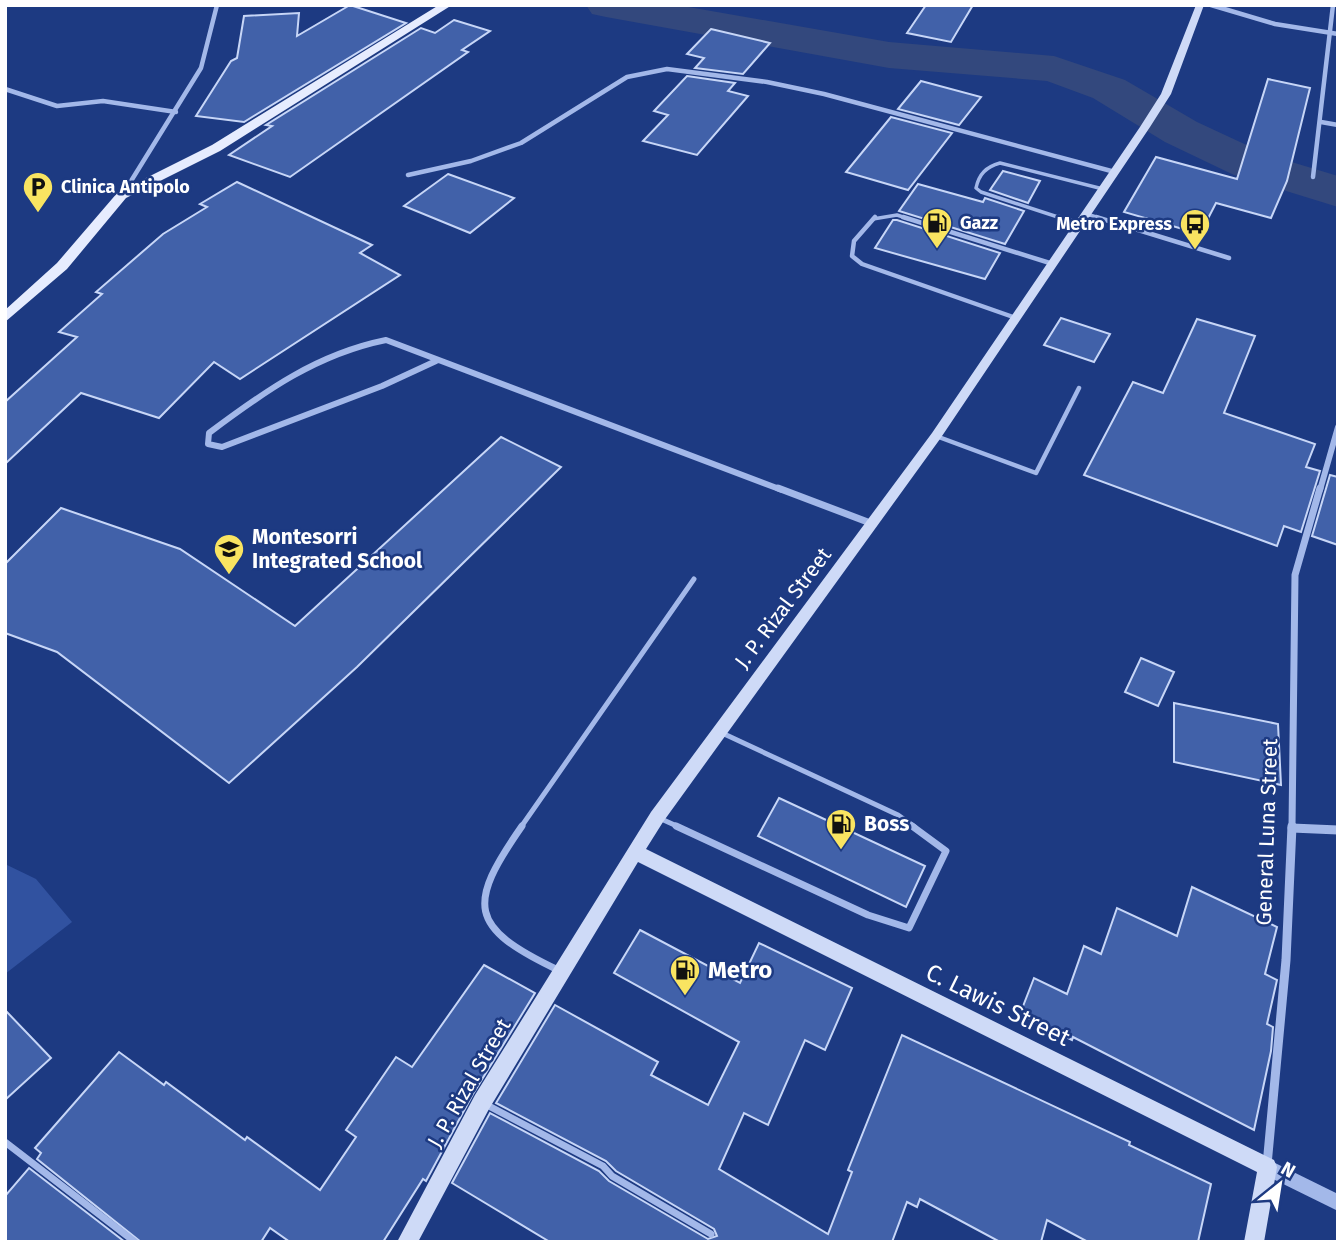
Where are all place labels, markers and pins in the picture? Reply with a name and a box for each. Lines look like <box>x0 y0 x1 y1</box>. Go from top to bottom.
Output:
parking icon: Clinica Antipolo <box>21 170 55 214</box>
place label: Clinica Antipolo <box>61 176 190 198</box>
fuel station icon: Gazz <box>920 206 954 250</box>
bus stop icon: Metro Express <box>1178 207 1212 251</box>
place label: Gazz <box>960 212 998 234</box>
place label: Metro Express <box>1056 213 1172 235</box>
place label: Montesorri Integrated School <box>252 524 423 574</box>
school or university icon: Montesorri Integrated School <box>212 532 246 576</box>
fuel station icon: Boss <box>824 807 858 851</box>
place label: Boss <box>864 811 909 837</box>
fuel station icon: Metro <box>668 953 702 997</box>
place label: Metro <box>708 956 772 984</box>

